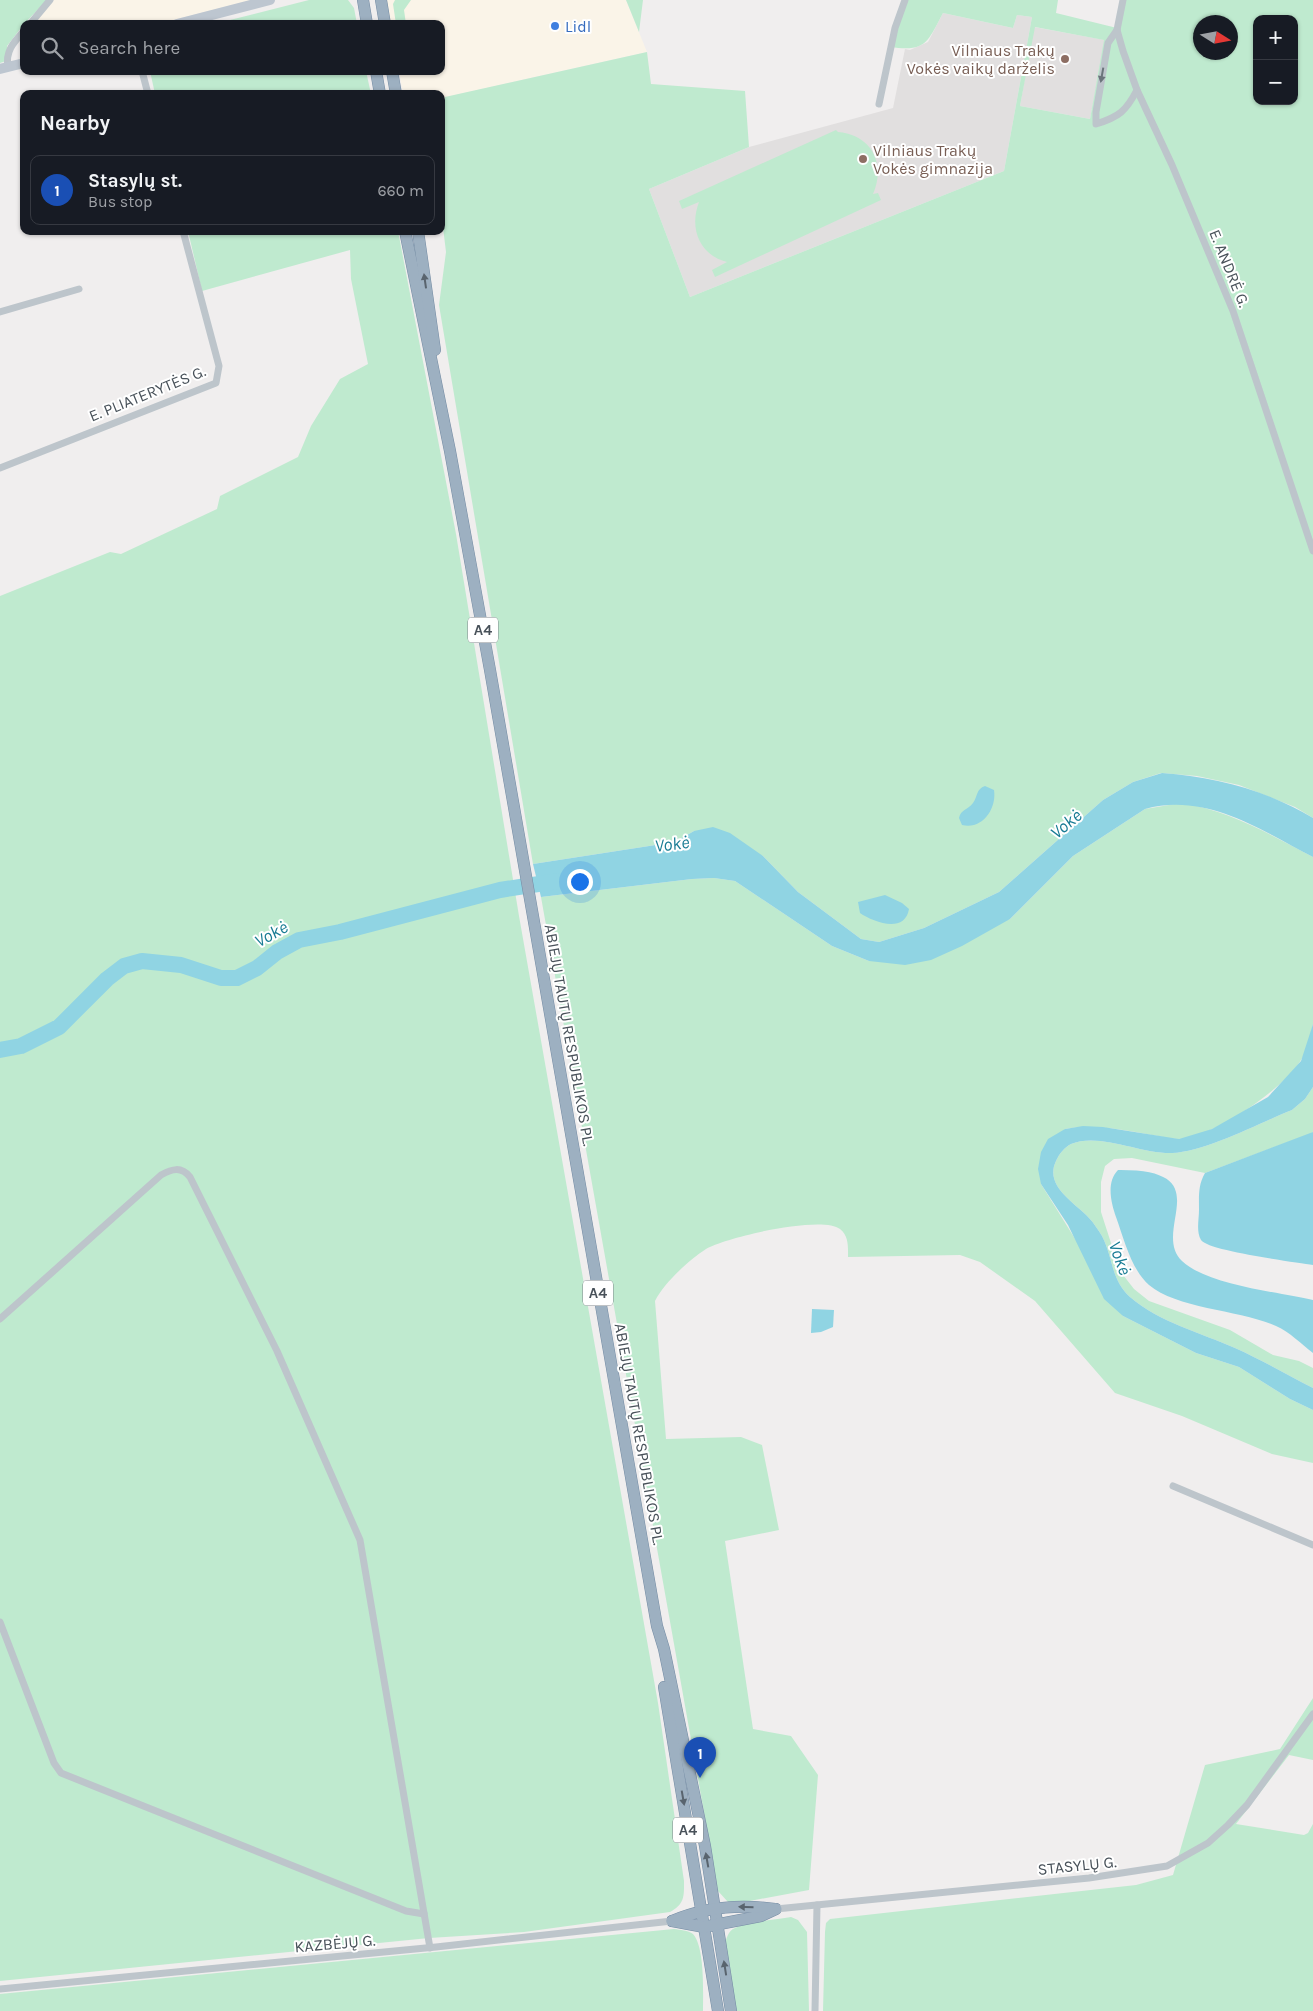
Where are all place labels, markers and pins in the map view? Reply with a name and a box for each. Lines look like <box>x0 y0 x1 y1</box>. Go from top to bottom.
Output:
place label: Lidl <box>565 17 591 36</box>
marker: Lidl <box>549 20 561 32</box>
place label: Vilniaus Trakų Vokės vaikų darželis <box>907 41 1055 78</box>
marker: Vilniaus Trakų Vokės vaikų darželis <box>1059 53 1071 65</box>
place label: Vilniaus Trakų Vokės gimnazija <box>873 141 993 178</box>
marker: Vilniaus Trakų Vokės gimnazija <box>857 153 869 165</box>
pin: 1 <box>684 1737 716 1778</box>

